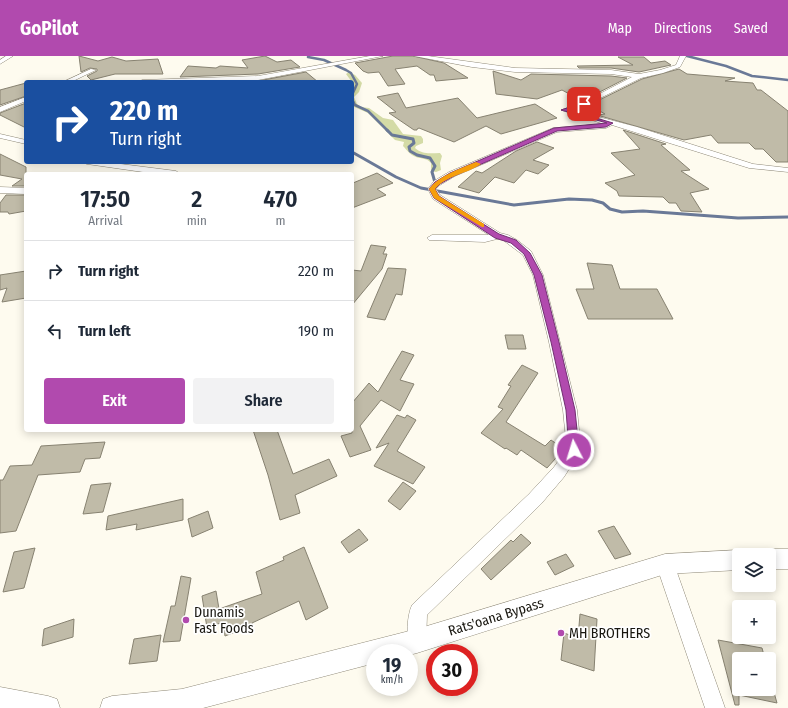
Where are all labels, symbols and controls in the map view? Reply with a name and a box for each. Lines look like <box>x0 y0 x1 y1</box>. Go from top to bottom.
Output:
text: GoPilot <box>20 17 79 40</box>
text: Map <box>608 20 632 37</box>
text: Directions <box>654 20 712 37</box>
text: Saved <box>734 20 768 37</box>
pin <box>567 87 601 121</box>
icon: arrive <box>573 93 595 115</box>
text: 220 m <box>110 94 178 127</box>
icon: right <box>44 96 96 148</box>
text: Turn right <box>110 128 182 150</box>
text: 17:50 <box>80 185 131 213</box>
text: 2 <box>191 185 202 213</box>
text: 470 <box>263 185 298 213</box>
text: Arrival <box>88 213 123 228</box>
text: min <box>187 213 207 228</box>
text: m <box>275 213 285 228</box>
icon: right <box>44 260 66 282</box>
text: Turn right <box>78 262 139 280</box>
text: 220 m <box>298 262 334 280</box>
icon: left <box>44 320 66 342</box>
text: Turn left <box>78 322 131 340</box>
text: 190 m <box>298 322 334 340</box>
button: Exit <box>44 378 185 424</box>
button: Share <box>193 378 334 424</box>
position arrow <box>553 429 595 471</box>
map controls <box>732 548 776 696</box>
button: layers <box>732 548 776 592</box>
street label: Rats'oana Bypass <box>446 594 546 640</box>
button: + <box>732 600 776 644</box>
place label: Dunamis Fast Foods <box>194 604 254 637</box>
marker: Dunamis Fast Foods <box>181 615 191 625</box>
place label: MH BROTHERS <box>569 625 650 642</box>
marker: MH BROTHERS <box>556 628 566 638</box>
speed limit sign: 30 <box>426 644 478 696</box>
button: − <box>732 652 776 696</box>
text: 19 <box>383 653 401 677</box>
text: km/h <box>381 674 403 686</box>

